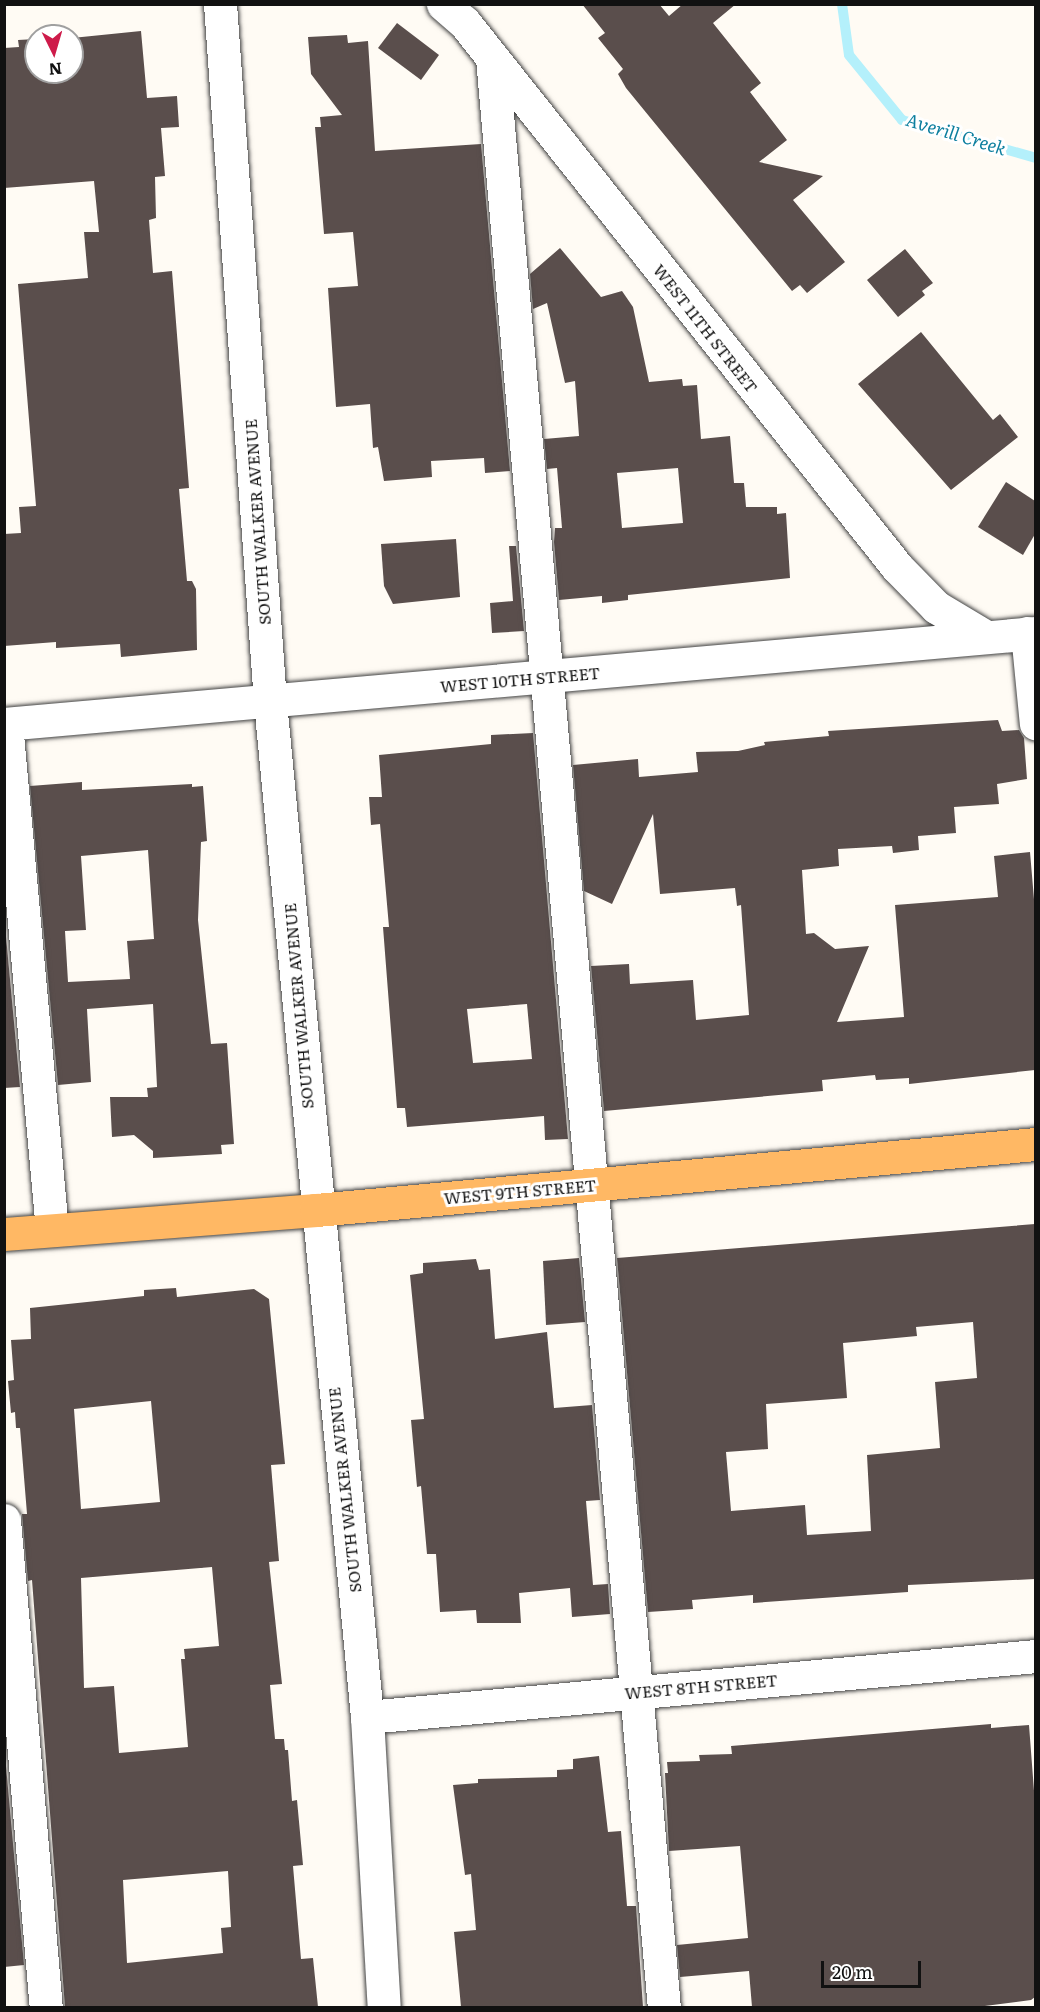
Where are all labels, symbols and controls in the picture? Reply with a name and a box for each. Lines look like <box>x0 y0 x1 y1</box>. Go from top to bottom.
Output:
north arrow <box>24 24 84 84</box>
text: N <box>48 57 63 82</box>
water label: Averill Creek <box>903 108 1009 160</box>
street label: WEST 11TH STREET <box>650 260 762 396</box>
street label: SOUTH WALKER AVENUE <box>240 418 274 626</box>
street label: WEST 10TH STREET <box>439 662 601 696</box>
street label: SOUTH WALKER AVENUE <box>279 902 317 1110</box>
street label: WEST 9TH STREET <box>443 1175 597 1207</box>
street label: SOUTH WALKER AVENUE <box>324 1386 364 1594</box>
street label: WEST 8TH STREET <box>624 1670 778 1702</box>
scale bar <box>824 1949 924 1987</box>
text: 20 m <box>832 1958 873 1985</box>

